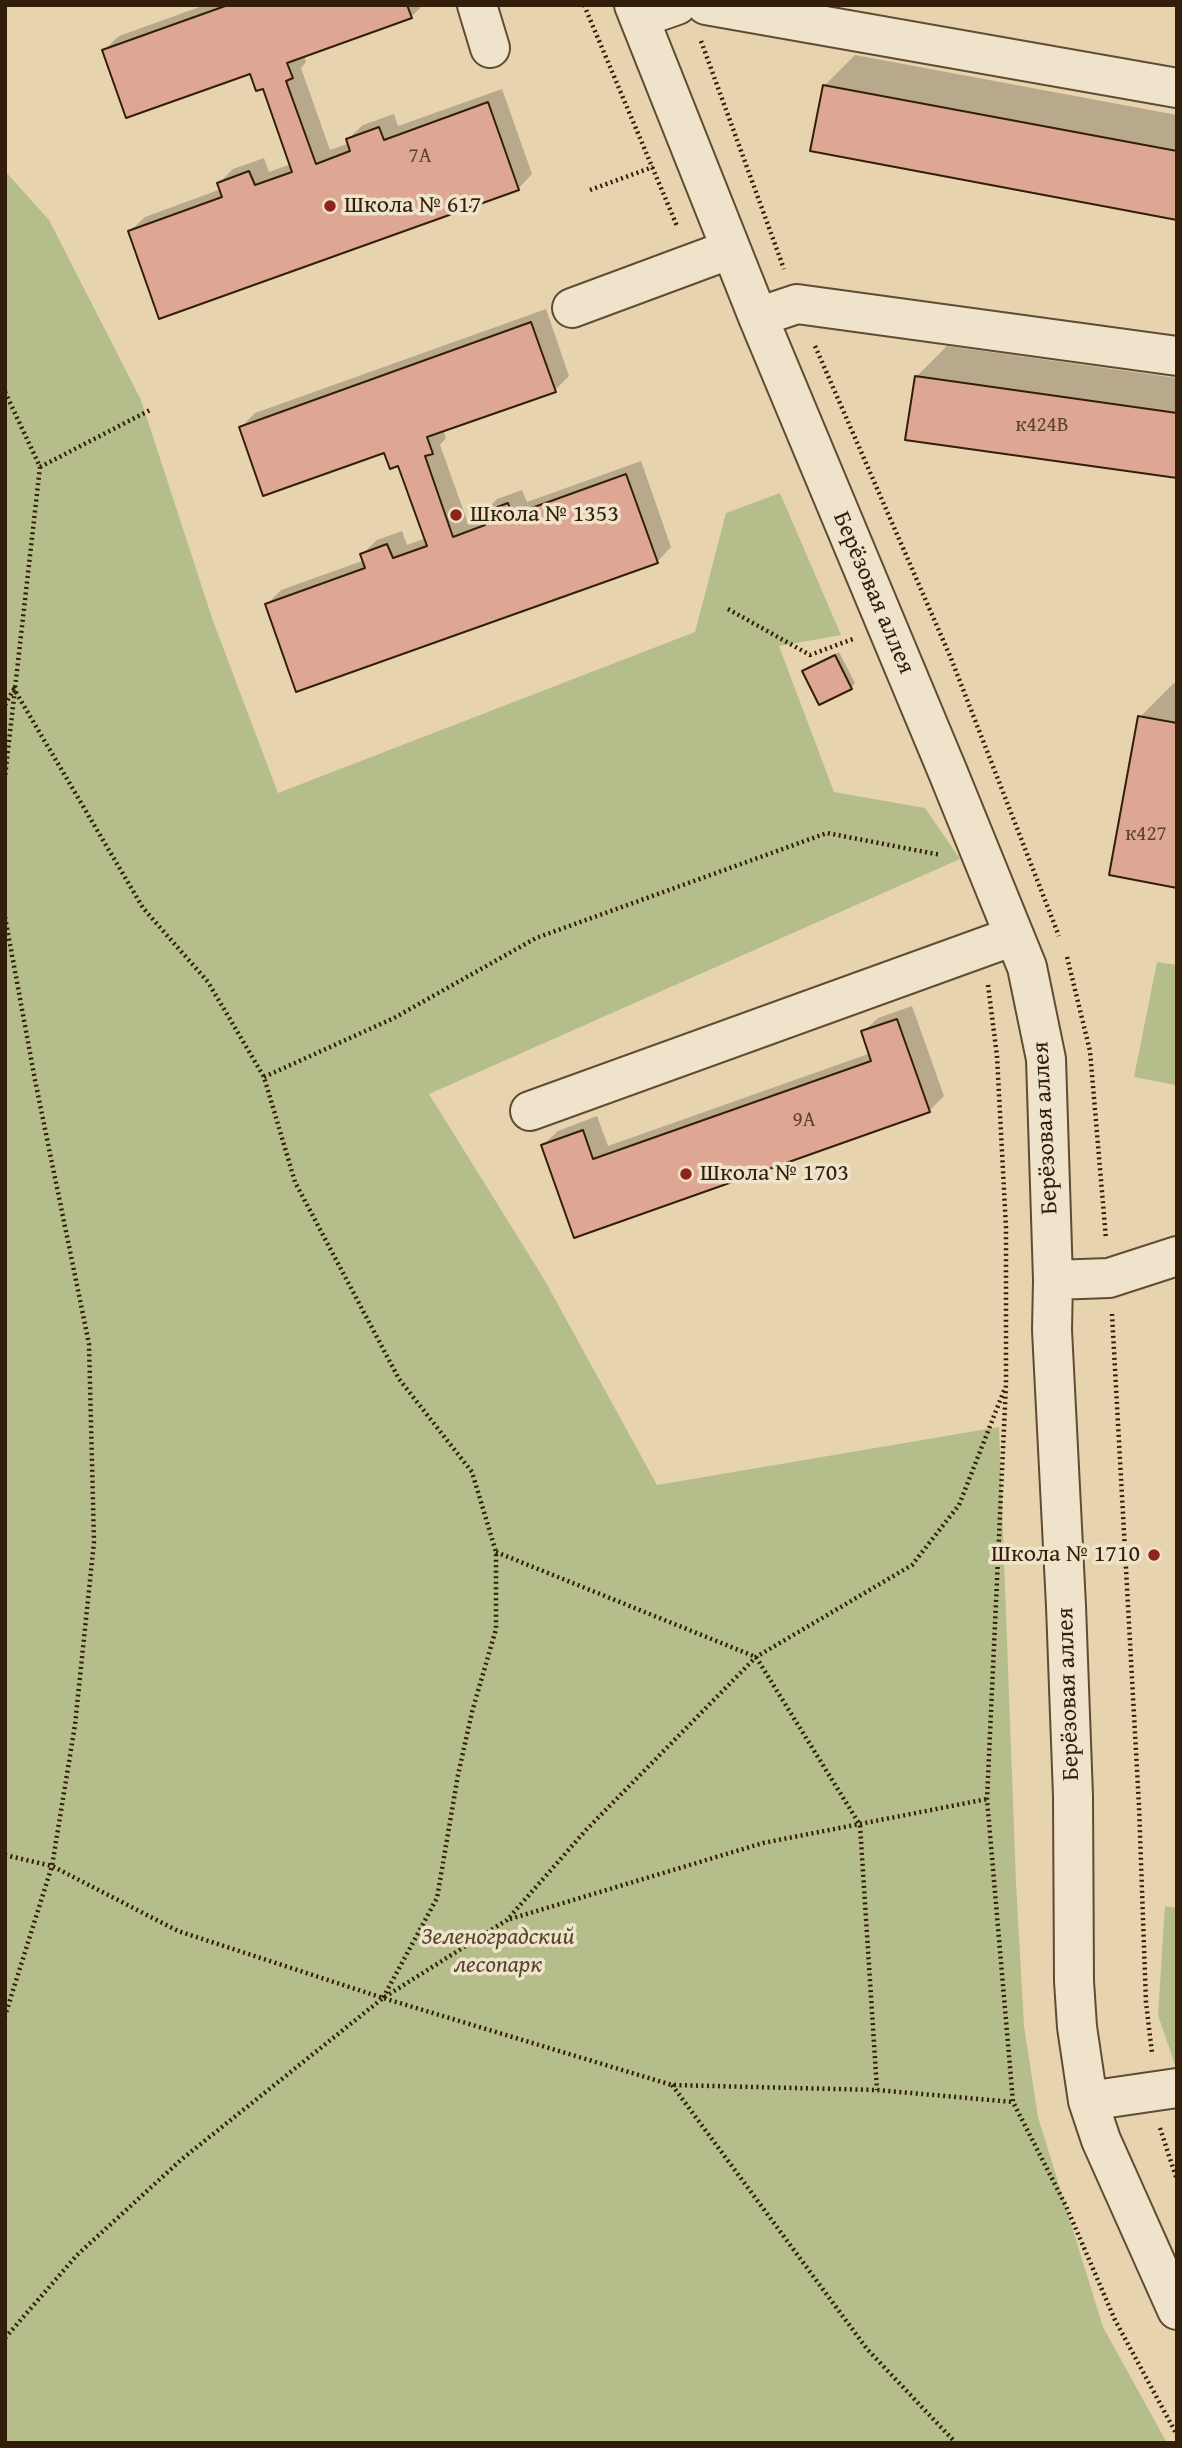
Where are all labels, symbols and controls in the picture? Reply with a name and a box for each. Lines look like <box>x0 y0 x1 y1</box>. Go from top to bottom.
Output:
house number: 7А <box>409 144 431 170</box>
place label: Школа № 617 <box>344 192 481 220</box>
marker: Школа № 617 <box>322 198 338 214</box>
house number: к424В <box>1015 413 1069 439</box>
place label: Школа № 1353 <box>470 501 619 529</box>
marker: Школа № 1353 <box>448 507 464 523</box>
street label: Берёзовая аллея <box>826 507 920 679</box>
house number: к427 <box>1125 822 1167 848</box>
street label: Берёзовая аллея <box>1027 1041 1065 1215</box>
house number: 9А <box>793 1108 815 1134</box>
place label: Школа № 1703 <box>700 1160 849 1188</box>
marker: Школа № 1703 <box>678 1166 694 1182</box>
place label: Школа № 1710 <box>991 1541 1140 1569</box>
marker: Школа № 1710 <box>1146 1547 1162 1563</box>
street label: Берёзовая аллея <box>1052 1607 1086 1781</box>
park label: Зеленоградский лесопарк <box>421 1924 575 1980</box>

